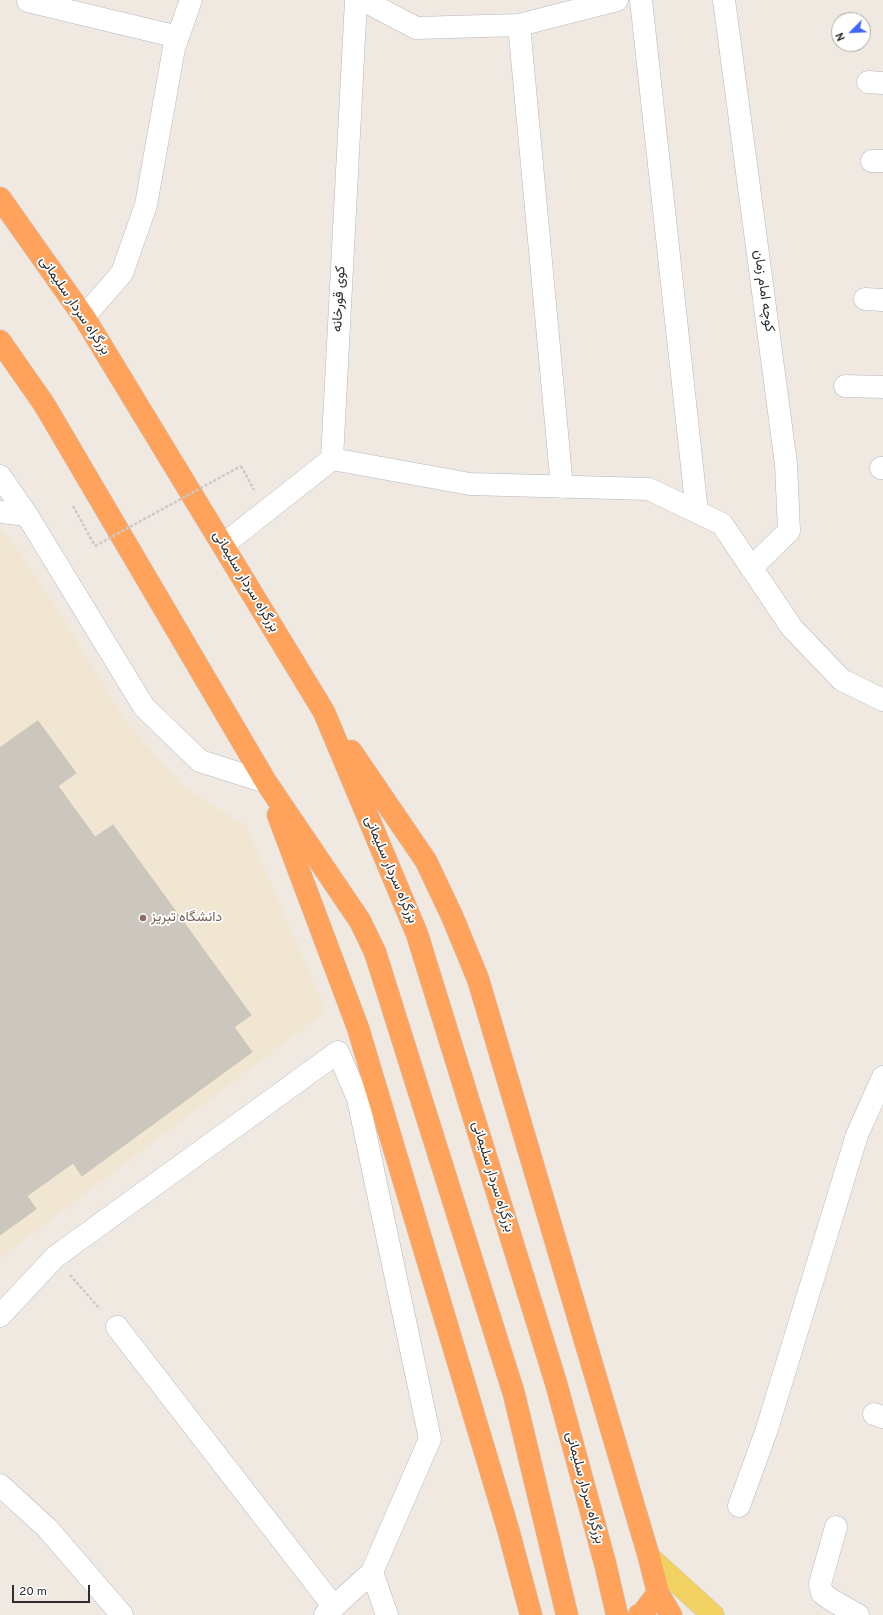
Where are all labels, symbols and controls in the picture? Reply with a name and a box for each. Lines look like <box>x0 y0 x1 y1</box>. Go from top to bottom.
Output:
north arrow <box>831 12 871 52</box>
text: N <box>833 30 849 43</box>
street label: کوچه امام زمان <box>749 249 777 333</box>
street label: بزرگراه سردار سلیمانی <box>35 254 113 358</box>
street label: کوی قورخانه <box>330 265 350 333</box>
street label: بزرگراه سردار سلیمانی <box>208 528 282 636</box>
street label: بزرگراه سردار سلیمانی <box>360 814 420 926</box>
place label: دانشگاه تبریز <box>151 910 222 926</box>
marker: دانشگاه تبریز <box>138 913 148 923</box>
street label: بزرگراه سردار سلیمانی <box>467 1119 517 1235</box>
street label: بزرگراه سردار سلیمانی <box>561 1430 607 1546</box>
scale bar <box>14 1577 92 1603</box>
text: 20 m <box>19 1584 47 1600</box>

